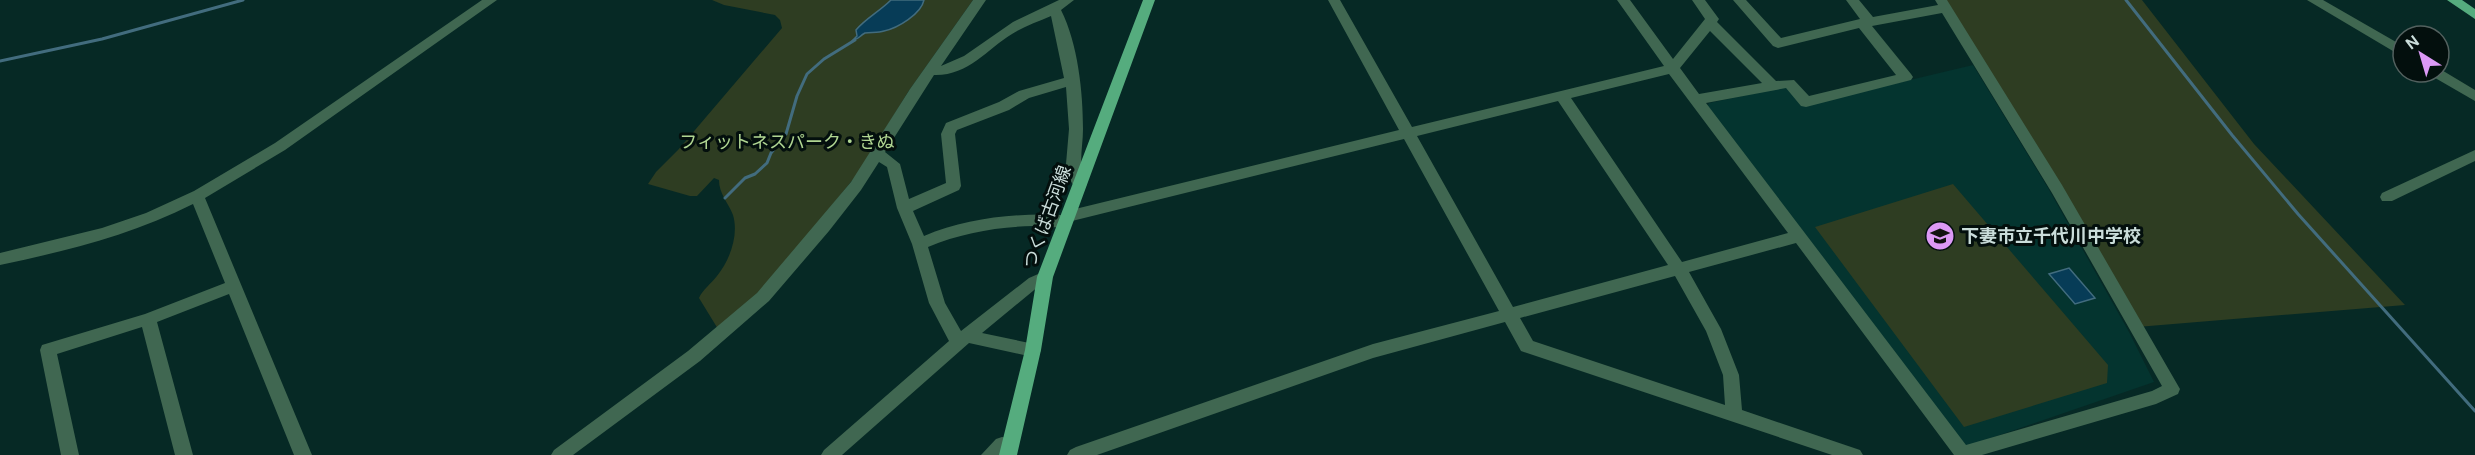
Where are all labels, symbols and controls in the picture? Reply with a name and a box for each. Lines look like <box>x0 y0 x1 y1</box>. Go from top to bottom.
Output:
north arrow <box>2391 24 2451 84</box>
text: N <box>2401 31 2423 54</box>
park label: フィットネスパーク・きぬ <box>679 130 895 154</box>
street label: つくば古河線 <box>1017 162 1077 272</box>
school or university icon: 下妻市立千代川中学校 <box>1924 220 1956 252</box>
place label: 下妻市立千代川中学校 <box>1961 224 2141 248</box>

